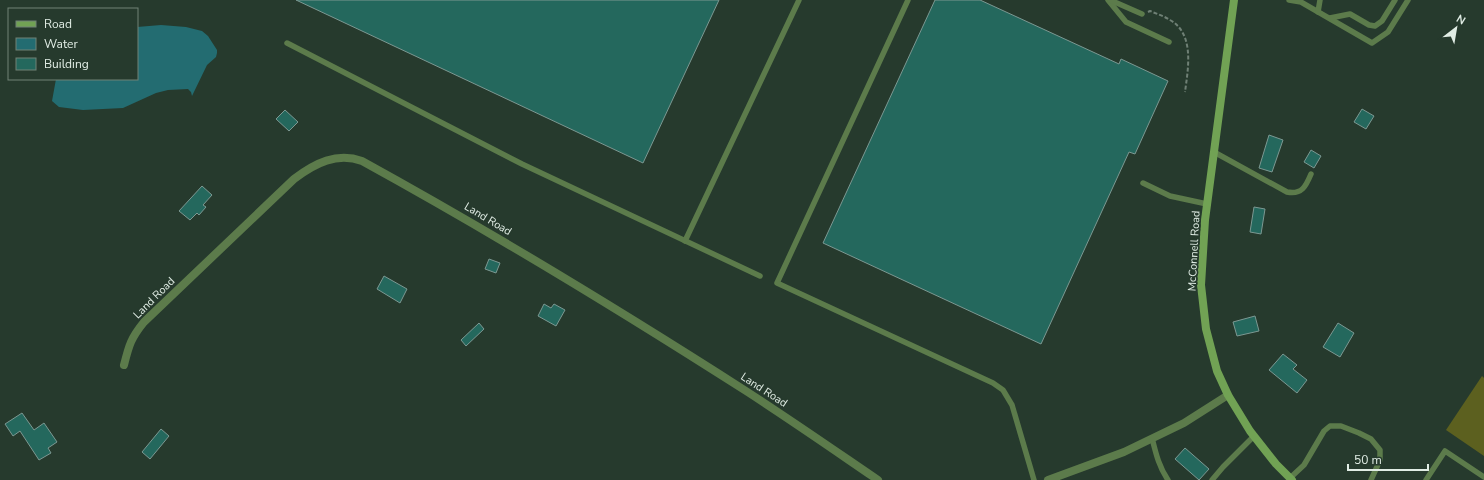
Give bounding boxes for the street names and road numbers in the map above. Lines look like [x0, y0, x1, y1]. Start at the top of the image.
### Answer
street label: Land Road [461, 199, 515, 239]
street label: McConnell Road [1184, 210, 1204, 292]
street label: Land Road [130, 274, 178, 322]
street label: Land Road [738, 369, 790, 411]

